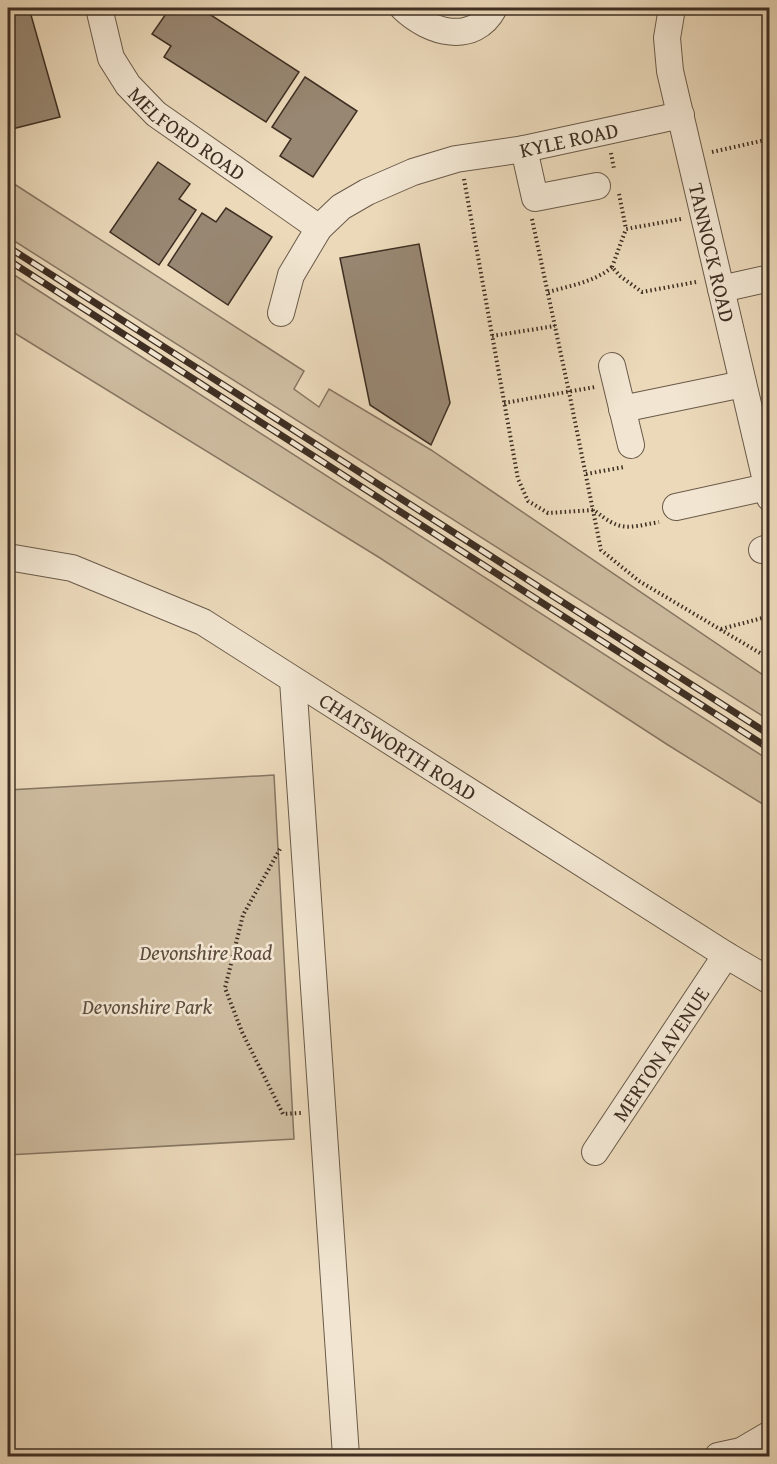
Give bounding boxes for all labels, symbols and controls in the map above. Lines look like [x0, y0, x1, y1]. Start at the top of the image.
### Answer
street label: MELFORD ROAD [121, 79, 252, 188]
street label: KYLE ROAD [516, 114, 621, 165]
street label: TANNOCK ROAD [681, 180, 744, 325]
street label: CHATSWORTH ROAD [313, 685, 483, 808]
park label: Devonshire Road [139, 937, 272, 968]
street label: MERTON AVENUE [604, 980, 717, 1127]
park label: Devonshire Park [81, 991, 212, 1022]

